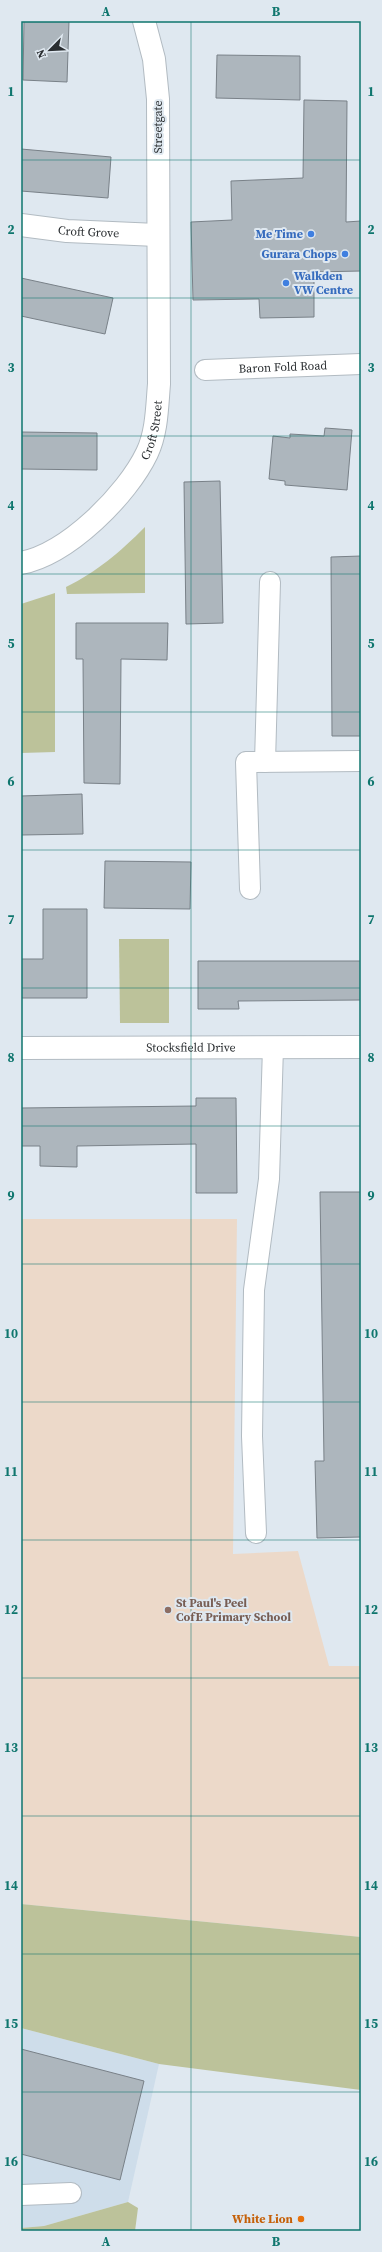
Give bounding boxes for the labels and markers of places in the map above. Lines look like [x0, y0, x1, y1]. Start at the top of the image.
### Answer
place label: Me Time [255, 226, 303, 242]
marker: Me Time [306, 229, 316, 239]
place label: Gurara Chops [262, 246, 338, 262]
marker: Gurara Chops [340, 249, 350, 259]
place label: Walkden VW Centre [294, 268, 353, 298]
marker: Walkden VW Centre [281, 278, 291, 288]
place label: St Paul's Peel CofE Primary School [176, 1595, 291, 1625]
marker: St Paul's Peel CofE Primary School [163, 1605, 173, 1615]
place label: White Lion [232, 2211, 294, 2227]
marker: White Lion [296, 2214, 306, 2224]

